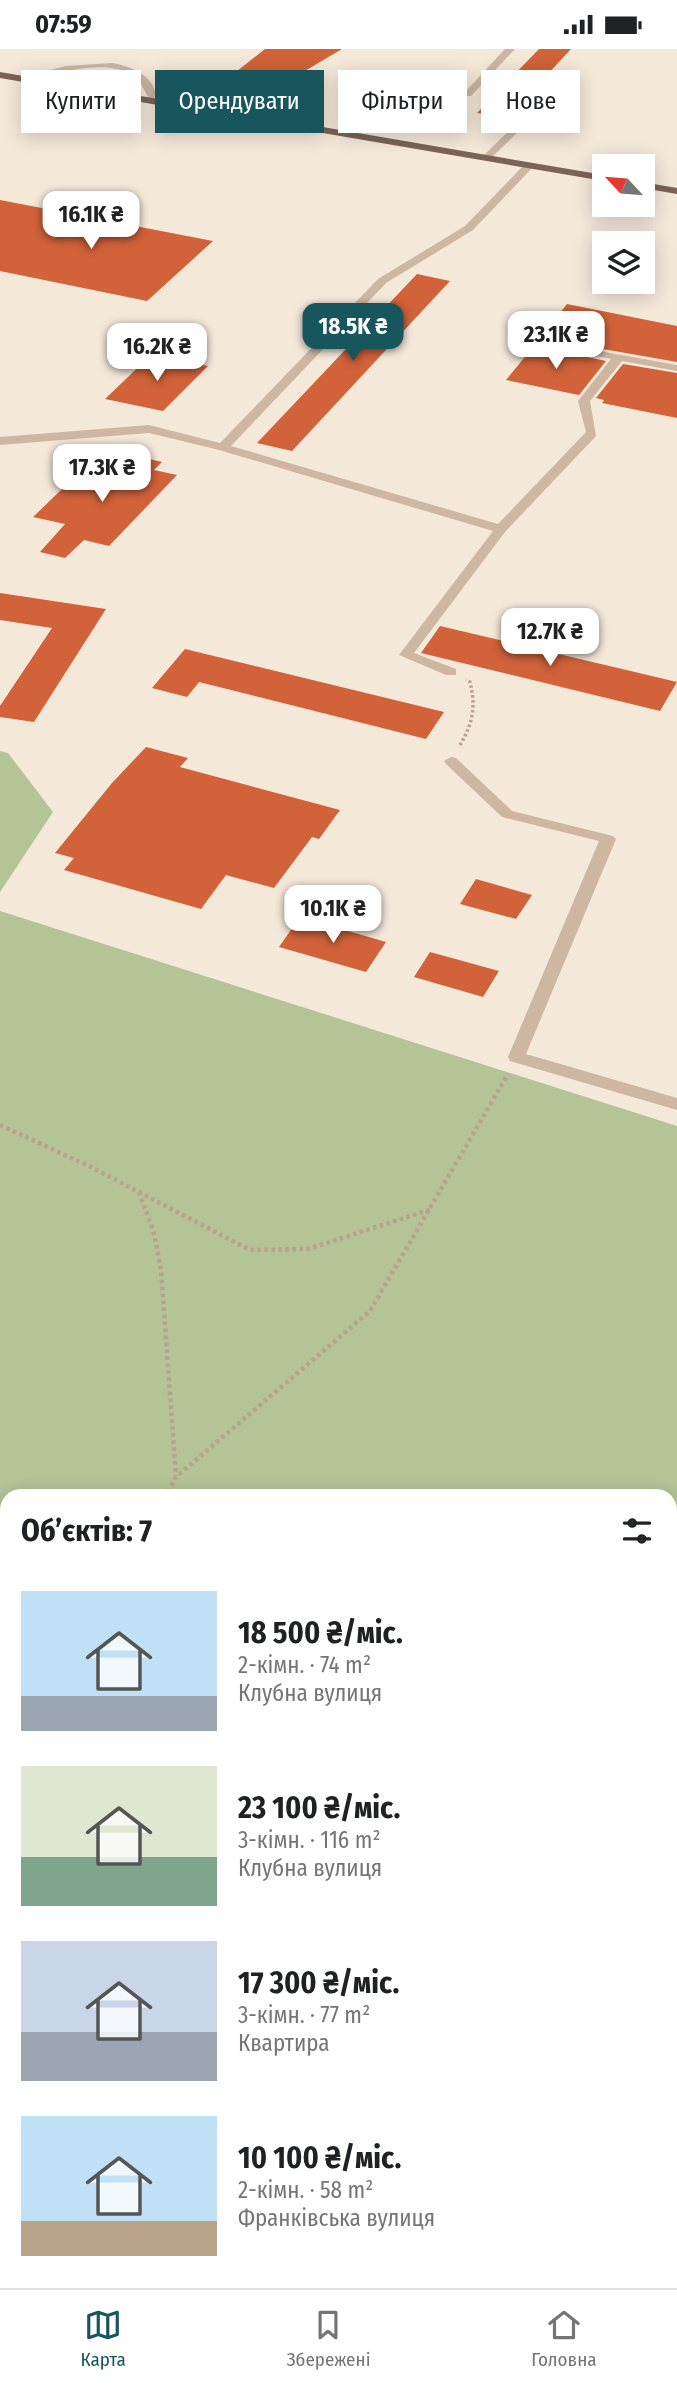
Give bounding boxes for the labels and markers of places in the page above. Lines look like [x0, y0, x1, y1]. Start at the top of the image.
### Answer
pin: 16.1K ₴ [26, 191, 156, 251]
pin: 18.5K ₴ [288, 303, 418, 363]
pin: 23.1K ₴ [491, 311, 621, 371]
pin: 16.2K ₴ [92, 323, 222, 383]
pin: 17.3K ₴ [37, 445, 167, 504]
pin: 12.7K ₴ [485, 609, 615, 668]
pin: 10.1K ₴ [268, 885, 398, 945]

